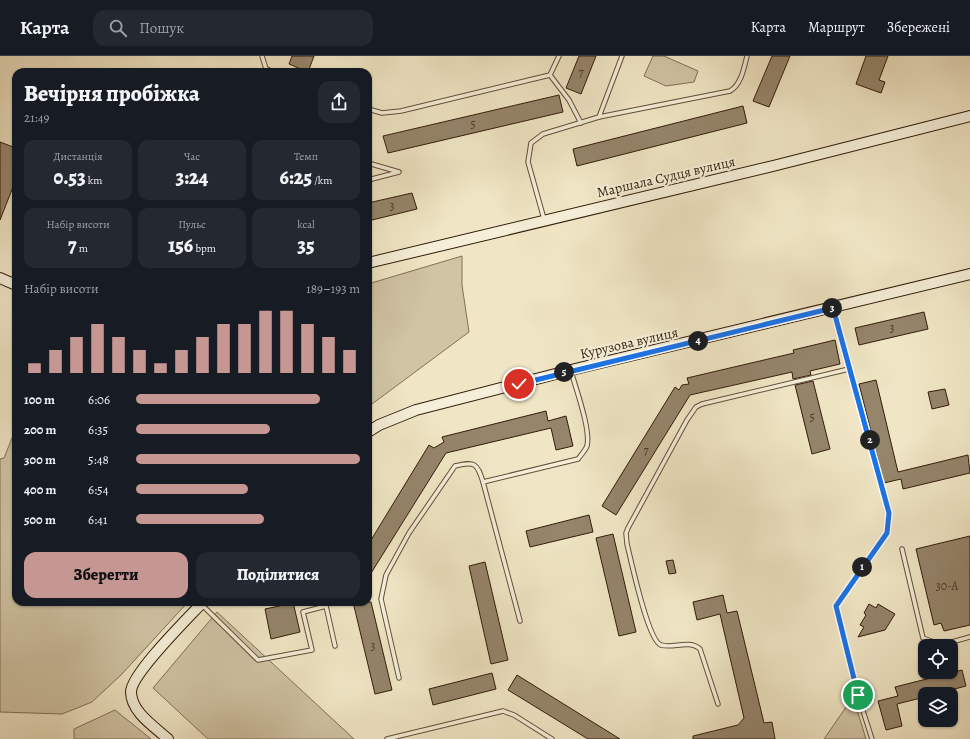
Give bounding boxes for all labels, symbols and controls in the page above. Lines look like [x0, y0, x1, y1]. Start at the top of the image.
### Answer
search box [93, 10, 373, 46]
text: Карта [20, 15, 69, 41]
icon: search [107, 17, 129, 39]
text: Пошук [139, 18, 184, 38]
text: Карта [751, 18, 786, 37]
text: Маршрут [808, 18, 865, 37]
text: Збережені [887, 18, 950, 37]
house number: 7 [578, 64, 584, 80]
text: Вечірня пробіжка [24, 79, 200, 109]
button: share [318, 81, 360, 123]
text: 21:49 [24, 109, 50, 126]
house number: 5 [470, 116, 476, 132]
text: Дистанція [53, 149, 103, 164]
text: Час [184, 149, 200, 164]
text: Темп [294, 149, 318, 164]
street label: Маршала Судця вулиця [595, 152, 737, 202]
text: 0.53 [54, 164, 86, 191]
text: 3:24 [176, 164, 208, 191]
text: 6:25 [280, 164, 312, 191]
text: km [86, 173, 102, 188]
text: /km [312, 173, 332, 188]
house number: 3 [390, 198, 395, 214]
text: Набір висоти [46, 217, 110, 232]
text: Пульс [178, 217, 206, 232]
text: kcal [297, 217, 315, 232]
text: 7 [68, 232, 77, 259]
text: 156 [168, 232, 193, 259]
text: 35 [297, 232, 315, 259]
text: m [77, 241, 88, 256]
text: bpm [193, 241, 216, 256]
text: Набір висоти [24, 280, 99, 297]
text: 189–193 m [306, 280, 360, 297]
pin: 3 [822, 298, 842, 318]
text: 3 [830, 300, 834, 315]
house number: 3 [890, 320, 895, 336]
street label: Курузова вулиця [578, 322, 680, 364]
pin: 4 [688, 331, 708, 351]
text: 4 [695, 333, 701, 348]
pin: 5 [554, 362, 574, 382]
text: 5 [562, 364, 566, 379]
pin [502, 367, 536, 401]
icon: check [508, 373, 530, 395]
text: 100 m [24, 391, 55, 408]
text: 6:06 [88, 391, 110, 408]
house number: 5 [809, 409, 815, 425]
text: 200 m [24, 421, 57, 438]
text: 6:35 [88, 421, 108, 438]
pin: 2 [860, 430, 880, 450]
text: 2 [867, 432, 873, 447]
house number: 7 [643, 442, 649, 458]
text: 300 m [24, 451, 56, 468]
text: 5:48 [88, 451, 109, 468]
text: 400 m [24, 481, 56, 498]
text: 6:54 [88, 481, 109, 498]
text: 500 m [24, 511, 56, 528]
text: 6:41 [88, 511, 107, 528]
button: Зберегти [24, 552, 188, 598]
button: Поділитися [196, 552, 360, 598]
pin: 1 [852, 557, 872, 577]
text: 1 [860, 559, 864, 574]
house number: 30-А [936, 578, 959, 594]
house number: 3 [371, 638, 376, 654]
map controls [918, 639, 958, 727]
button: locate [918, 639, 958, 679]
pin [841, 678, 875, 712]
icon: arrive [847, 684, 869, 706]
button: layers [918, 687, 958, 727]

